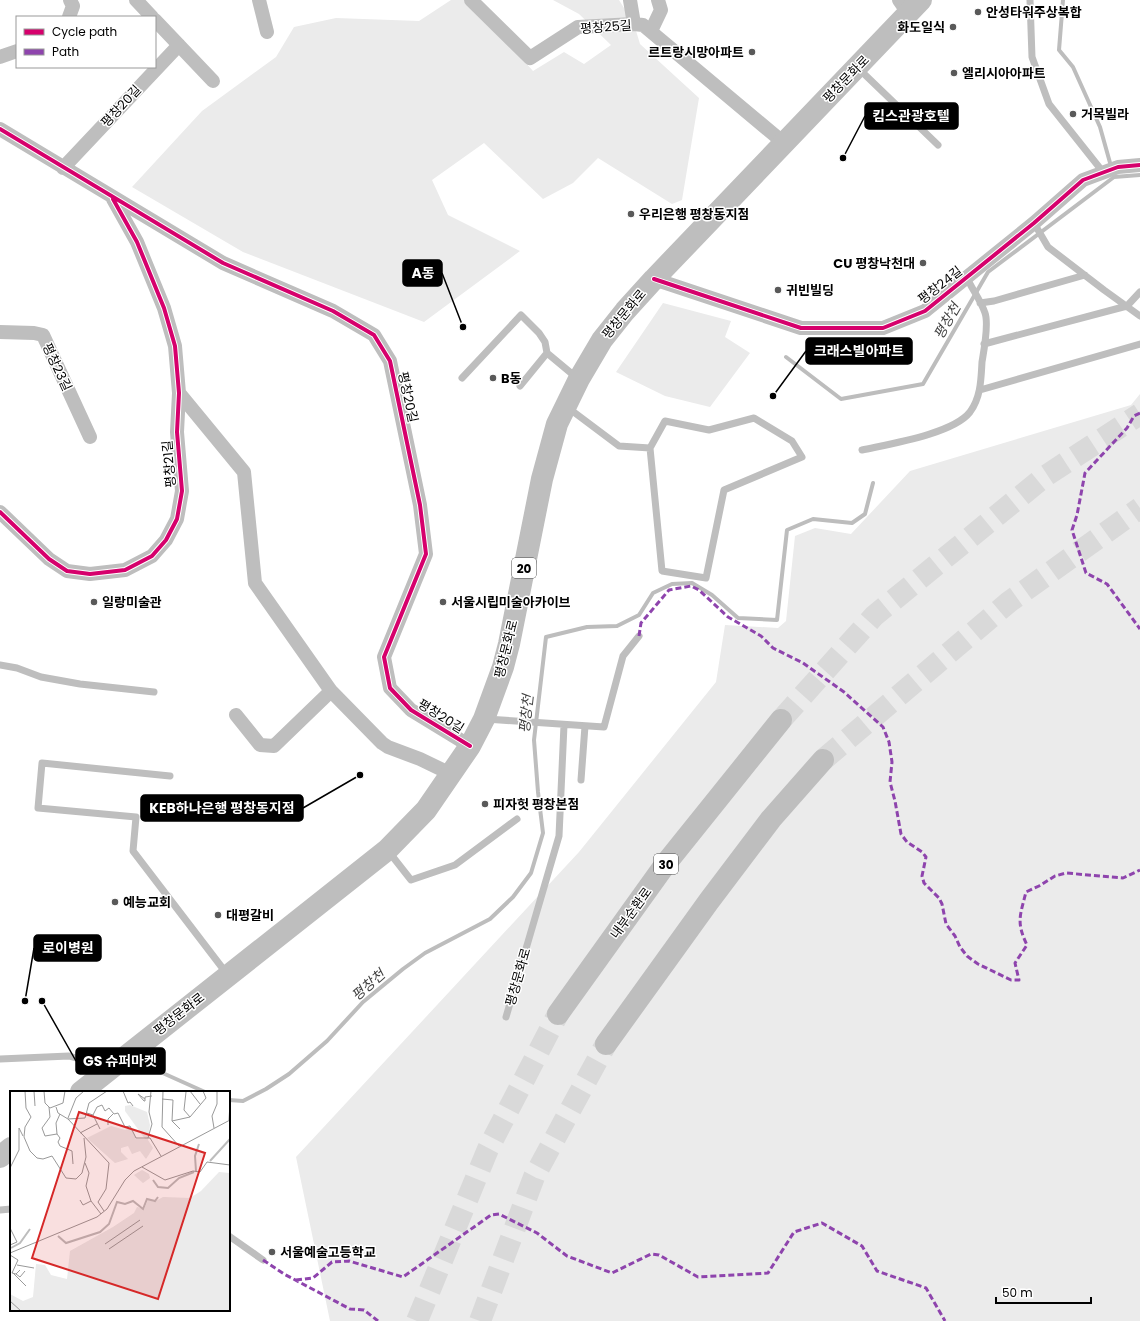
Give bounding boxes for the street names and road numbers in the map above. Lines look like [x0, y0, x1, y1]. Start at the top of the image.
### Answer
street label: 평창25길 [580, 16, 632, 38]
street label: 평창문화로 [818, 51, 874, 107]
street label: 평창20길 [96, 81, 146, 131]
street label: 평창24길 [914, 262, 966, 308]
street label: 평창문화로 [597, 285, 651, 343]
street label: 평창23길 [38, 340, 76, 394]
street label: 평창20길 [393, 370, 423, 424]
street label: 평창21길 [157, 440, 181, 488]
road number: 20 [512, 558, 536, 578]
street label: 평창문화로 [490, 618, 522, 680]
street label: 평창20길 [414, 694, 468, 738]
road number: 30 [654, 854, 678, 874]
street label: 내부순환로 [606, 883, 656, 943]
street label: 평창문화로 [501, 946, 535, 1008]
street label: 평창문화로 [150, 988, 208, 1040]

